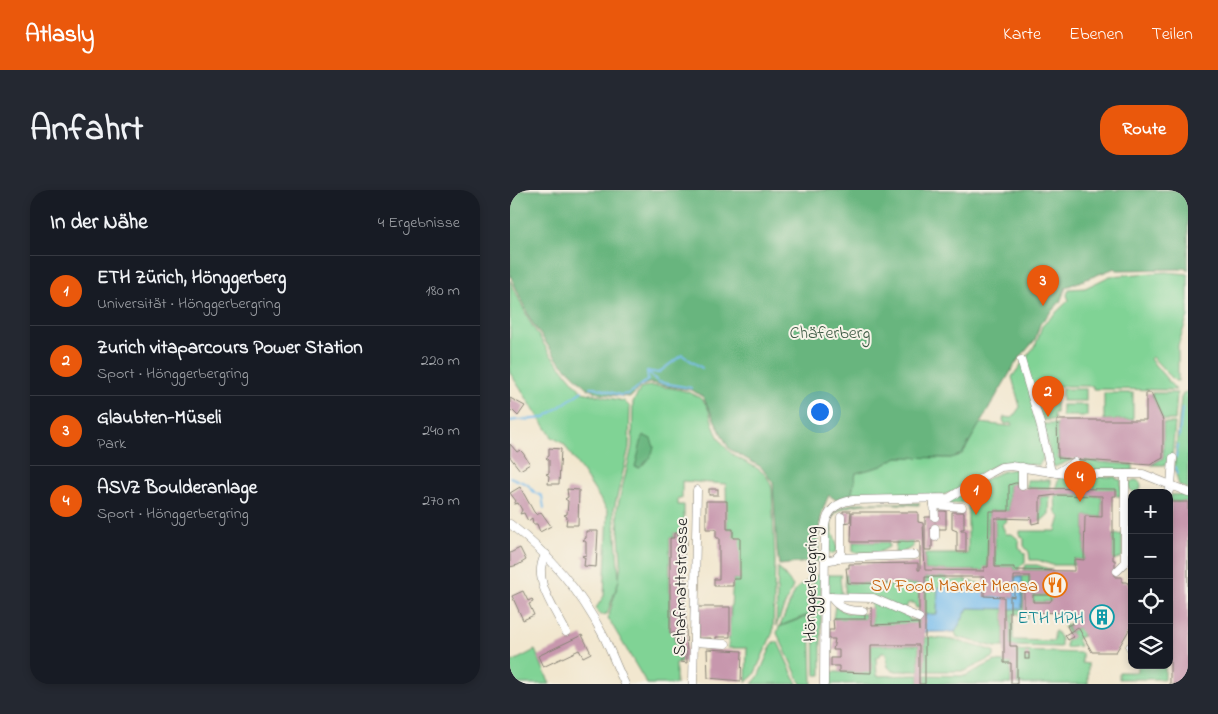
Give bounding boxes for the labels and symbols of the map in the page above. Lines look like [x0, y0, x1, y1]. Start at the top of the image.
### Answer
pin: 3 [1027, 265, 1059, 306]
park label: Chäferberg [790, 321, 870, 348]
pin: 2 [1032, 376, 1064, 417]
your location [807, 399, 833, 425]
pin: 4 [1064, 461, 1096, 502]
pin: 1 [960, 474, 992, 515]
street label: Schafmattstrasse [668, 517, 696, 656]
street label: Hönggerbergring [798, 526, 827, 642]
restaurant icon: SV Food Market Mensa [1042, 572, 1068, 598]
place label: SV Food Market Mensa [871, 574, 1038, 600]
building icon: ETH HPH [1089, 604, 1115, 630]
place label: ETH HPH [1018, 606, 1084, 632]

